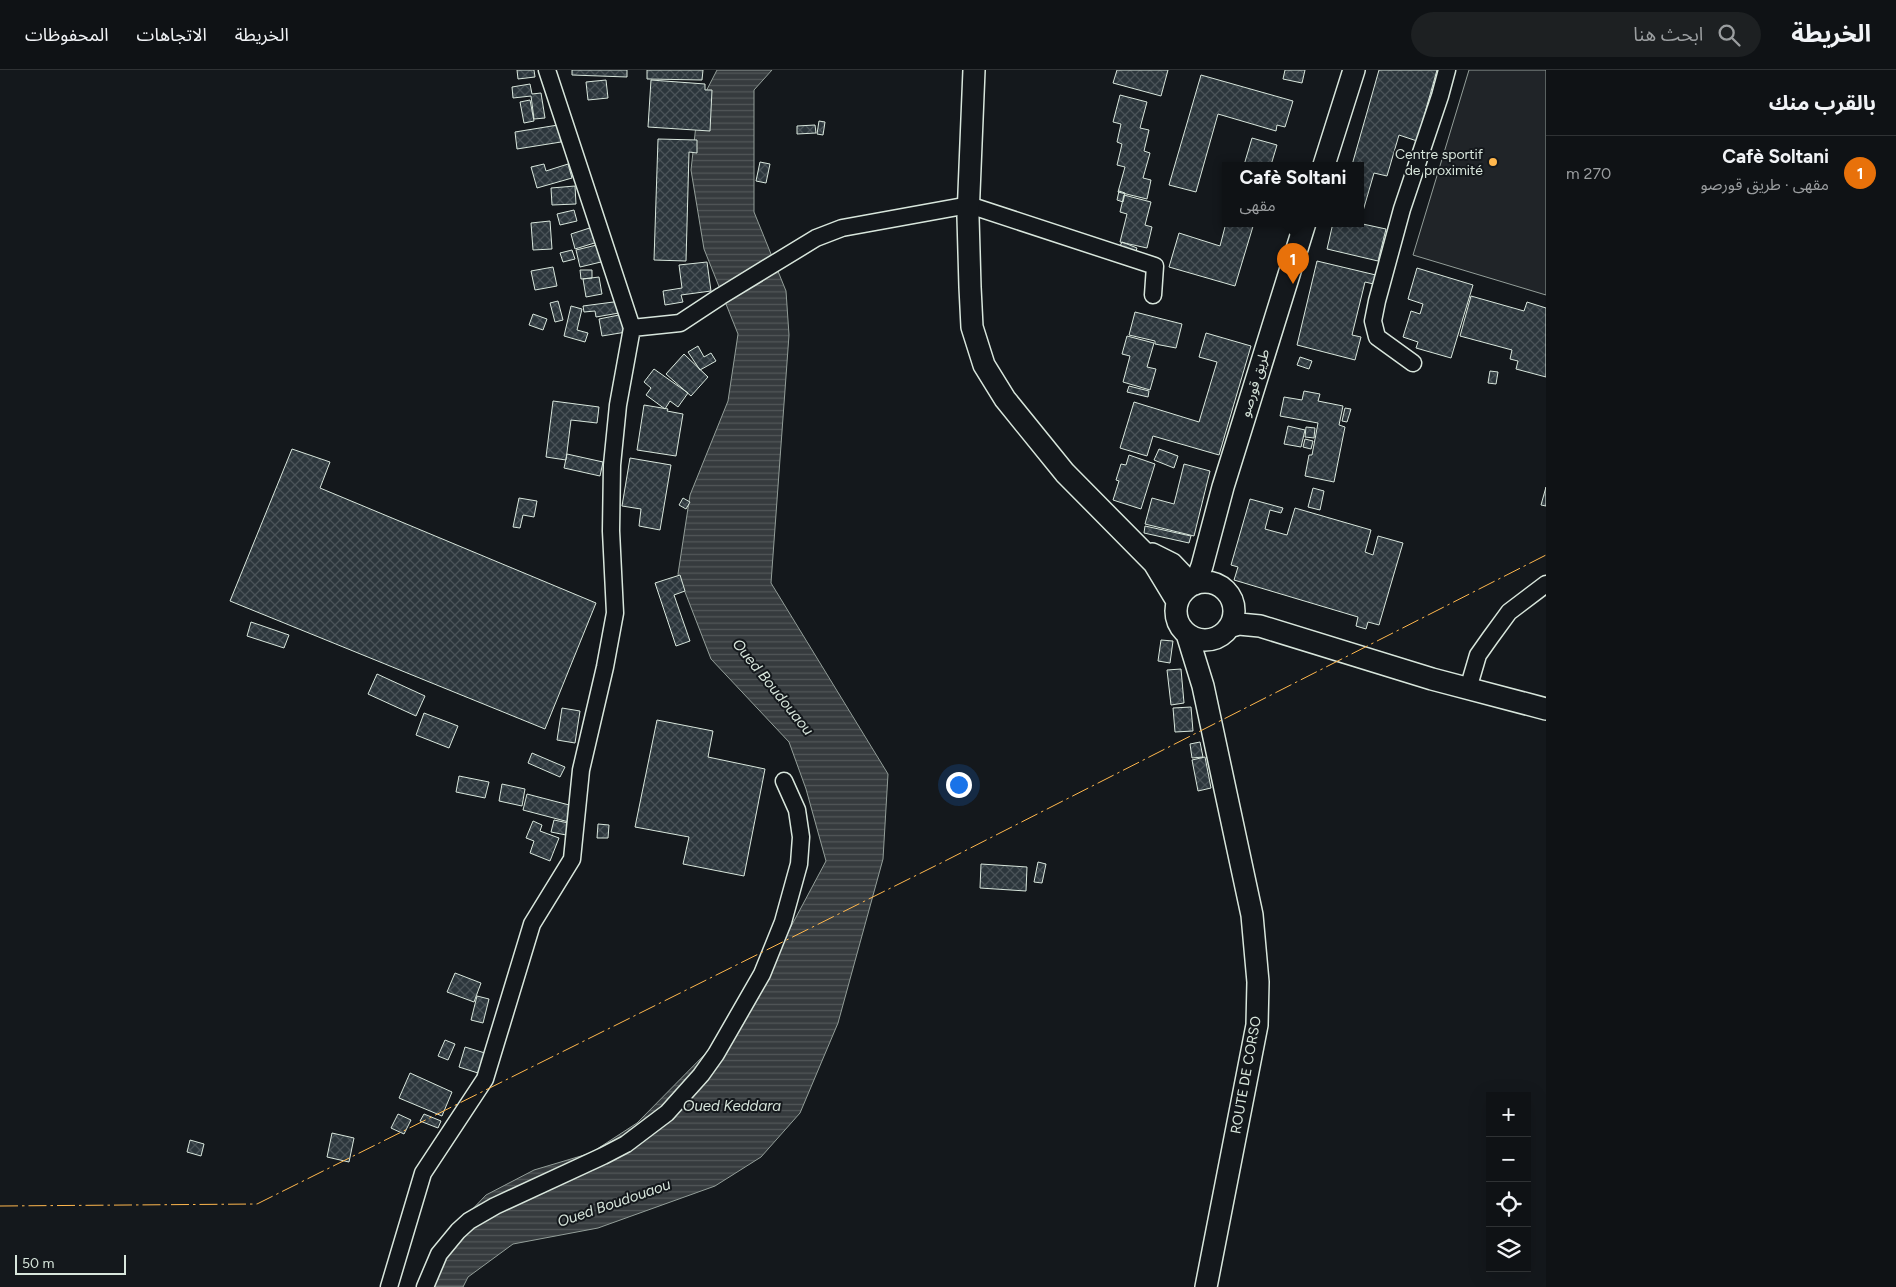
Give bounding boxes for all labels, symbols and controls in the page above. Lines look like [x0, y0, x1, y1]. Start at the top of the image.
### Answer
search box [1411, 12, 1761, 57]
text: الخريطة [1791, 19, 1871, 48]
icon: search [1715, 21, 1743, 49]
text: ابحث هنا [1633, 23, 1703, 46]
text: المحفوظات [25, 24, 109, 46]
text: الاتجاهات [137, 24, 207, 46]
text: الخريطة [235, 24, 289, 46]
text: بالقرب منك [1769, 90, 1876, 115]
text: Cafè Soltani [1722, 145, 1829, 168]
place label: Centre sportif de proximité [1395, 146, 1484, 179]
marker: Centre sportif de proximité [1487, 156, 1499, 168]
popup [1222, 162, 1364, 227]
text: 270 m [1566, 164, 1611, 183]
text: 1 [1857, 164, 1863, 183]
text: Cafè Soltani [1240, 166, 1346, 189]
text: مقهى · طريق قورصو [1700, 175, 1829, 194]
text: مقهى [1240, 196, 1276, 215]
pin: 1 [1277, 243, 1309, 284]
street label: طريق قورصو [1237, 347, 1274, 419]
water label: Oued Boudouaou [729, 635, 817, 739]
your location [946, 772, 972, 798]
street label: ROUTE DE CORSO [1227, 1015, 1265, 1135]
map controls [1486, 1092, 1531, 1272]
button: + [1486, 1092, 1531, 1137]
water label: Oued Keddara [683, 1097, 781, 1115]
button: − [1486, 1137, 1531, 1182]
water label: Oued Boudouaou [555, 1175, 673, 1231]
button: locate [1486, 1182, 1531, 1227]
button: layers [1486, 1227, 1531, 1272]
scale bar [15, 1252, 126, 1275]
text: 50 m [22, 1255, 54, 1272]

